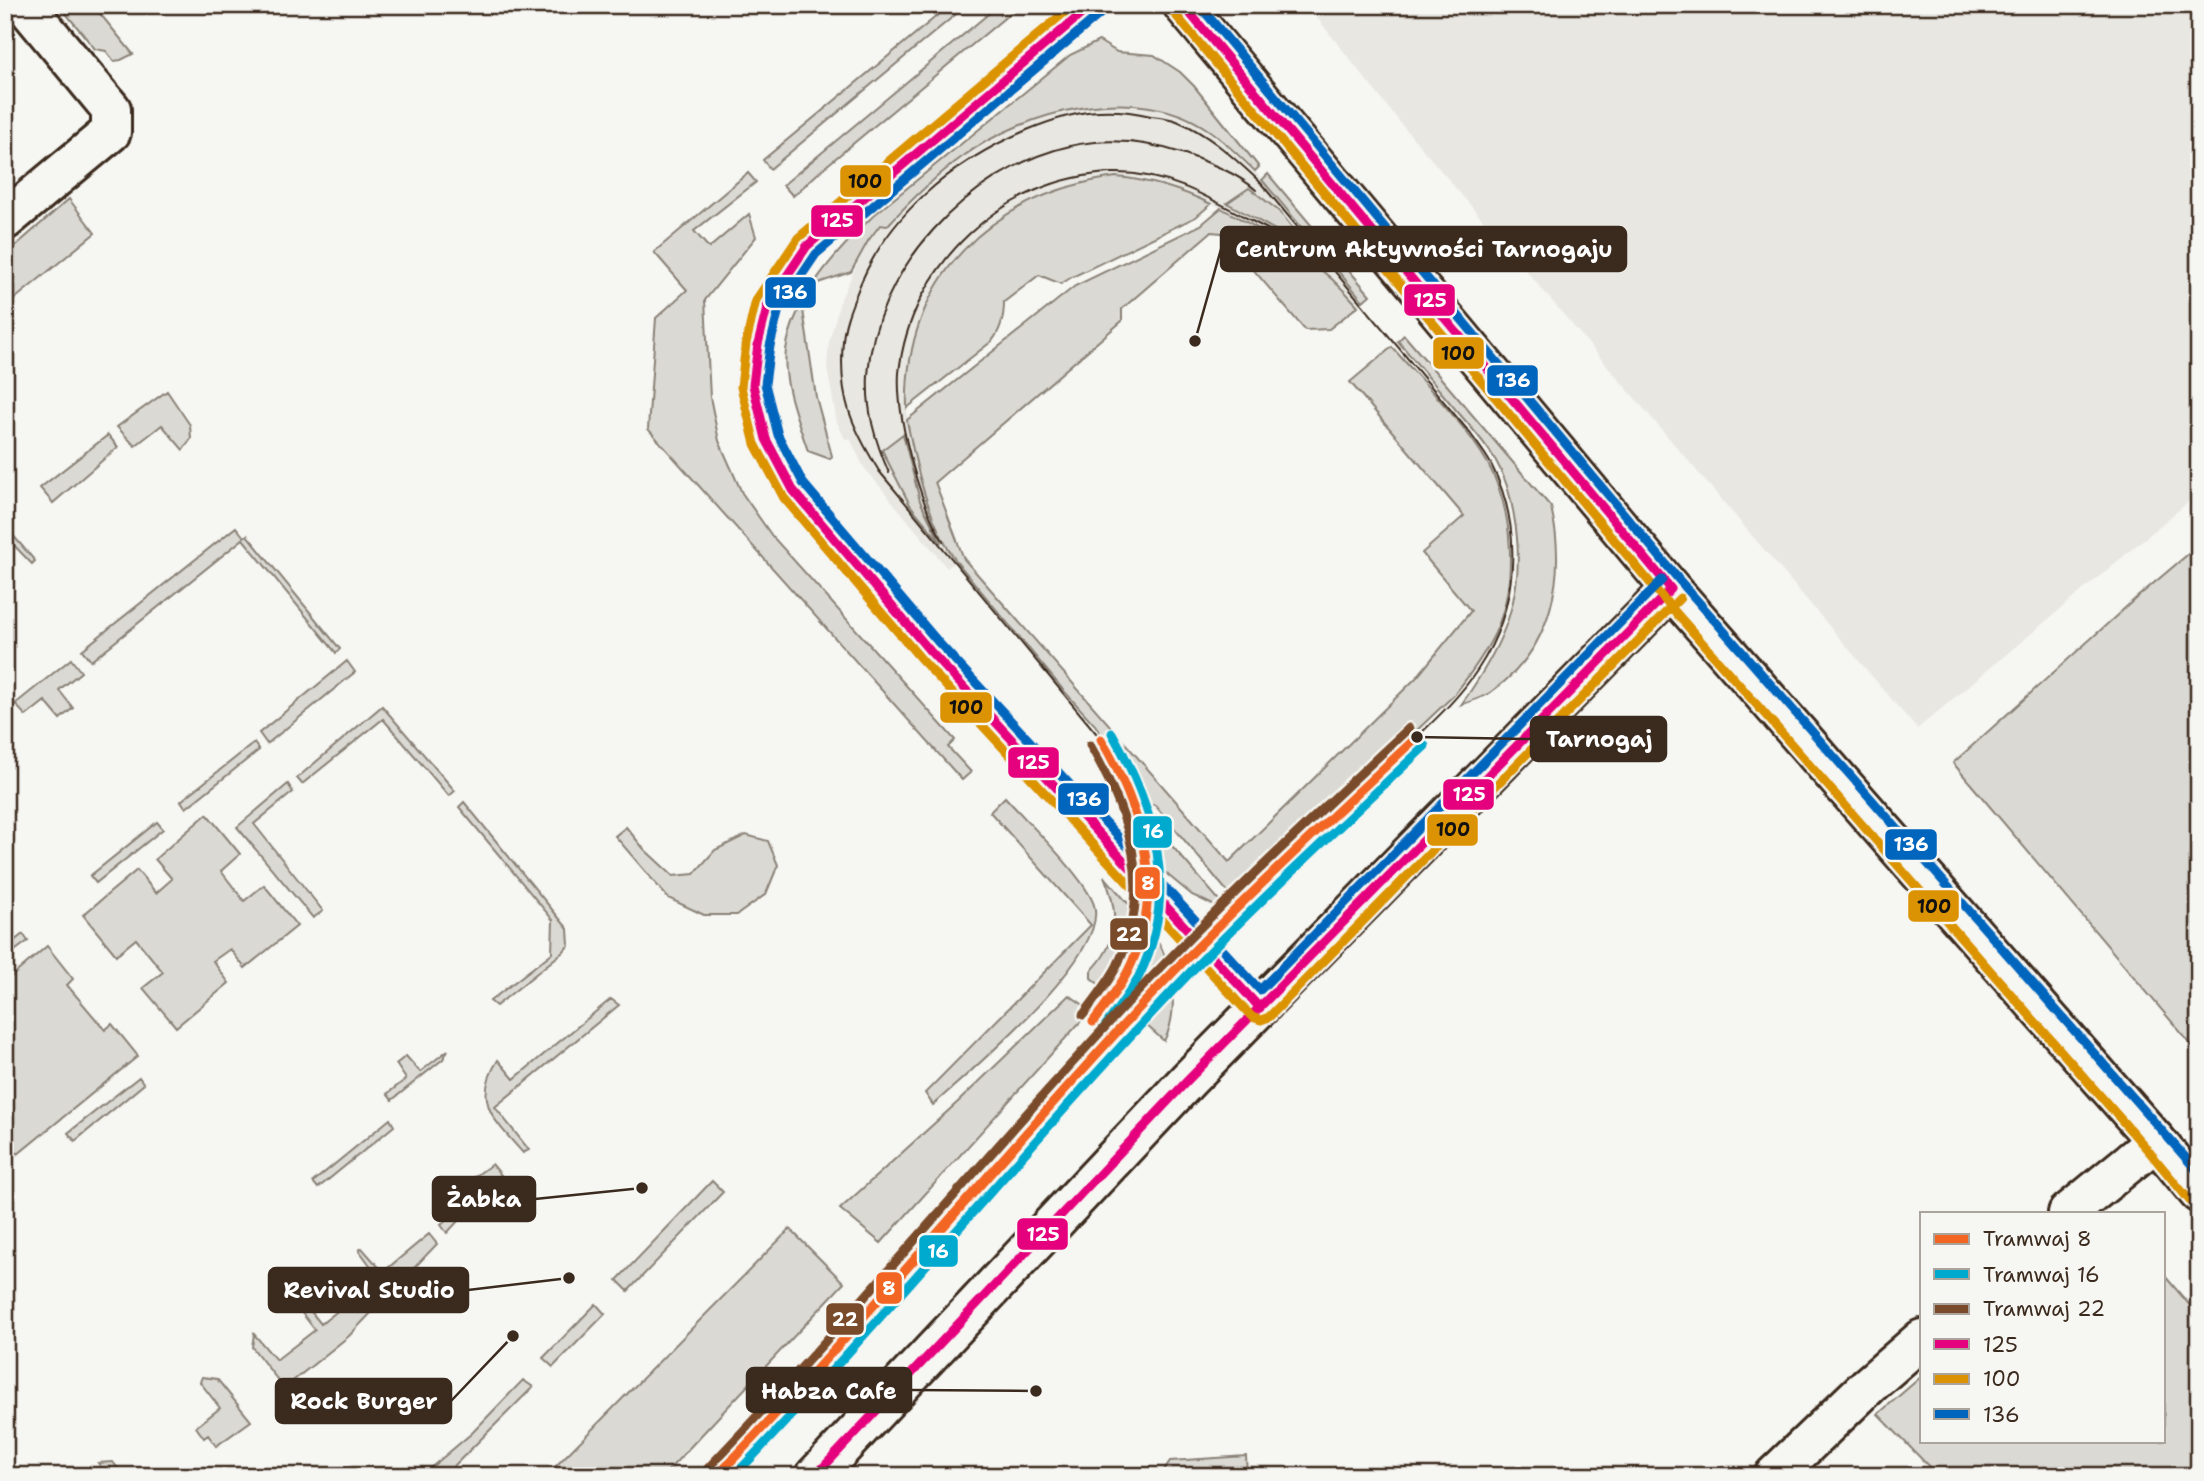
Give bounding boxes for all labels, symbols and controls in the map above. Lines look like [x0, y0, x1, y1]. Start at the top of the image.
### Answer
line badge: 100 [839, 164, 892, 198]
text: 100 [848, 169, 882, 194]
line badge: 125 [810, 204, 864, 238]
text: 125 [820, 208, 854, 233]
callout: Centrum Aktywności Tarnogaju [1221, 227, 1626, 271]
text: Centrum Aktywności Tarnogaju [1235, 234, 1613, 264]
line badge: 136 [764, 276, 817, 309]
text: 136 [773, 280, 807, 305]
line badge: 125 [1403, 283, 1456, 317]
text: 125 [1413, 288, 1447, 313]
line badge: 100 [1432, 336, 1485, 370]
text: 100 [1441, 341, 1475, 366]
line badge: 136 [1486, 364, 1539, 397]
text: 136 [1496, 368, 1530, 393]
line badge: 100 [939, 691, 993, 724]
text: 100 [949, 695, 983, 720]
callout: Tarnogaj [1531, 717, 1666, 761]
text: Tarnogaj [1546, 724, 1652, 754]
line badge: 125 [1007, 746, 1060, 779]
text: 125 [1016, 750, 1050, 775]
line badge: 125 [1442, 778, 1495, 811]
line badge: 136 [1057, 782, 1110, 816]
text: 125 [1452, 782, 1486, 807]
text: 136 [1067, 787, 1101, 812]
line badge: 100 [1426, 813, 1479, 847]
line badge: 16 [1132, 815, 1173, 849]
text: 100 [1436, 817, 1470, 842]
text: 16 [1142, 819, 1164, 844]
line badge: 136 [1884, 828, 1938, 861]
text: 136 [1894, 832, 1928, 857]
line badge: 8 [1134, 866, 1161, 900]
text: 8 [1141, 871, 1155, 896]
line badge: 100 [1907, 889, 1960, 923]
text: 100 [1917, 894, 1951, 919]
line badge: 22 [1109, 917, 1149, 951]
text: 22 [1116, 922, 1142, 947]
callout: Żabka [433, 1177, 535, 1221]
text: Żabka [447, 1184, 522, 1214]
legend [1920, 1212, 2166, 1442]
line badge: 125 [1016, 1217, 1069, 1251]
text: 125 [1026, 1222, 1060, 1247]
text: Tramwaj 8 [1983, 1225, 2092, 1253]
line badge: 16 [918, 1234, 959, 1268]
text: 16 [927, 1239, 949, 1264]
text: Tramwaj 16 [1983, 1261, 2100, 1289]
callout: Revival Studio [269, 1268, 468, 1312]
line badge: 8 [875, 1271, 903, 1305]
text: Revival Studio [283, 1275, 455, 1305]
text: 8 [882, 1276, 896, 1301]
text: Tramwaj 22 [1983, 1295, 2105, 1323]
line badge: 22 [825, 1302, 865, 1336]
text: 22 [832, 1307, 858, 1332]
text: 125 [1983, 1331, 2018, 1359]
text: 100 [1983, 1365, 2020, 1393]
callout: Habza Cafe [747, 1368, 911, 1412]
text: Habza Cafe [761, 1376, 897, 1406]
callout: Rock Burger [276, 1379, 451, 1423]
text: Rock Burger [290, 1386, 438, 1416]
text: 136 [1983, 1401, 2020, 1429]

